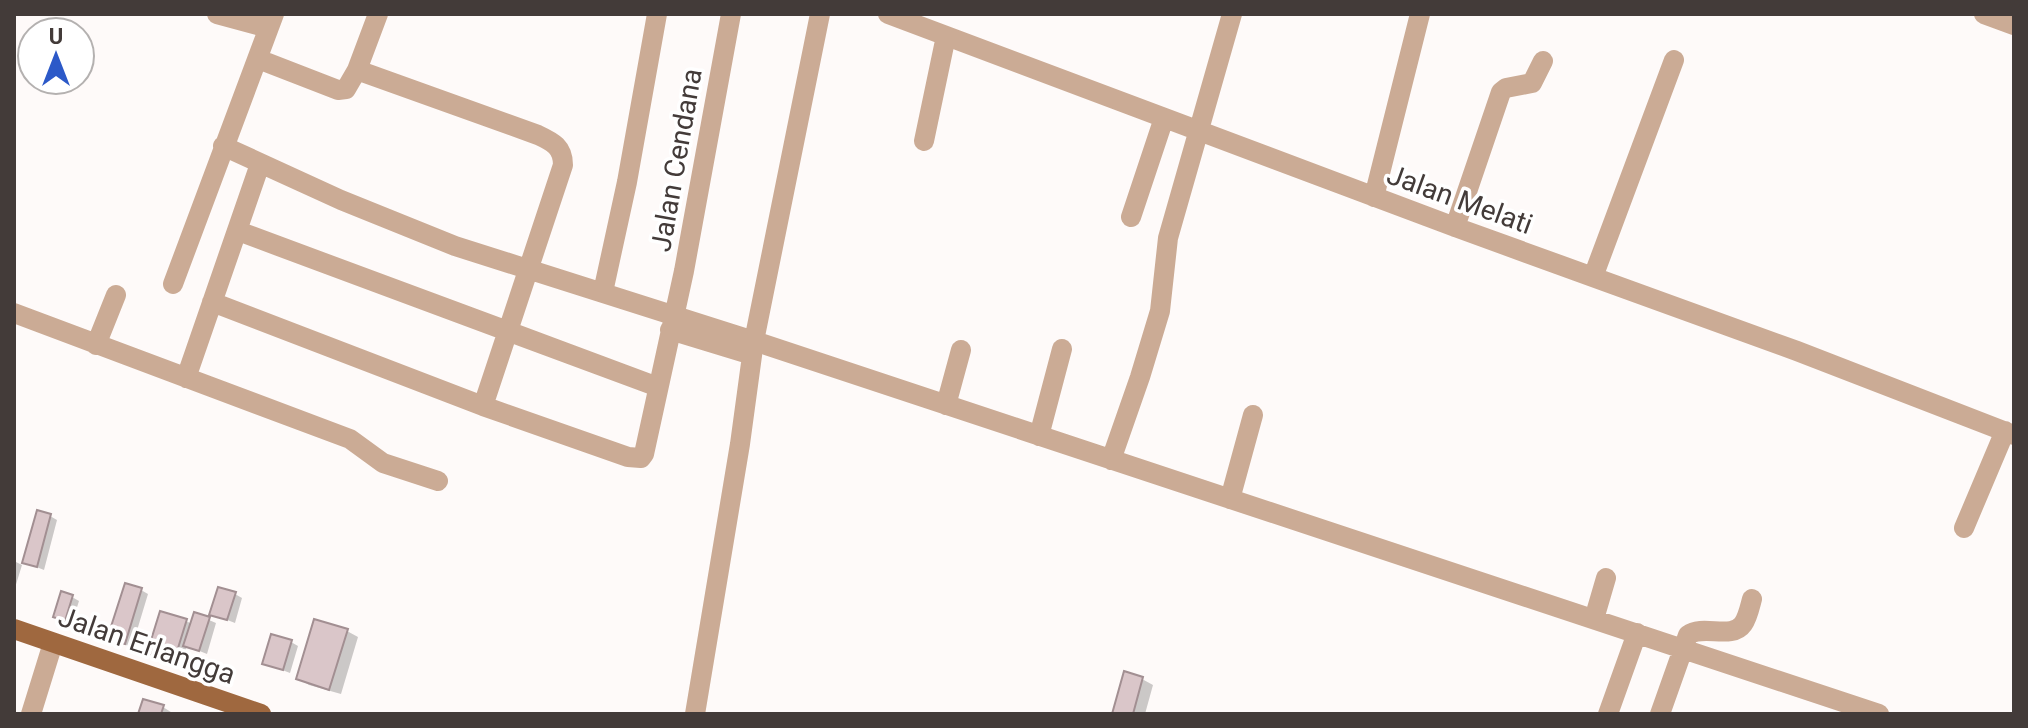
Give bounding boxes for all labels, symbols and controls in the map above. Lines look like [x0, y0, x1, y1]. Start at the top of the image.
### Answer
north arrow [16, 16, 96, 96]
text: U [49, 24, 63, 49]
street label: Jalan Cendana [644, 66, 709, 254]
street label: Jalan Melati [1383, 158, 1537, 241]
street label: Jalan Erlangga [54, 600, 240, 691]

